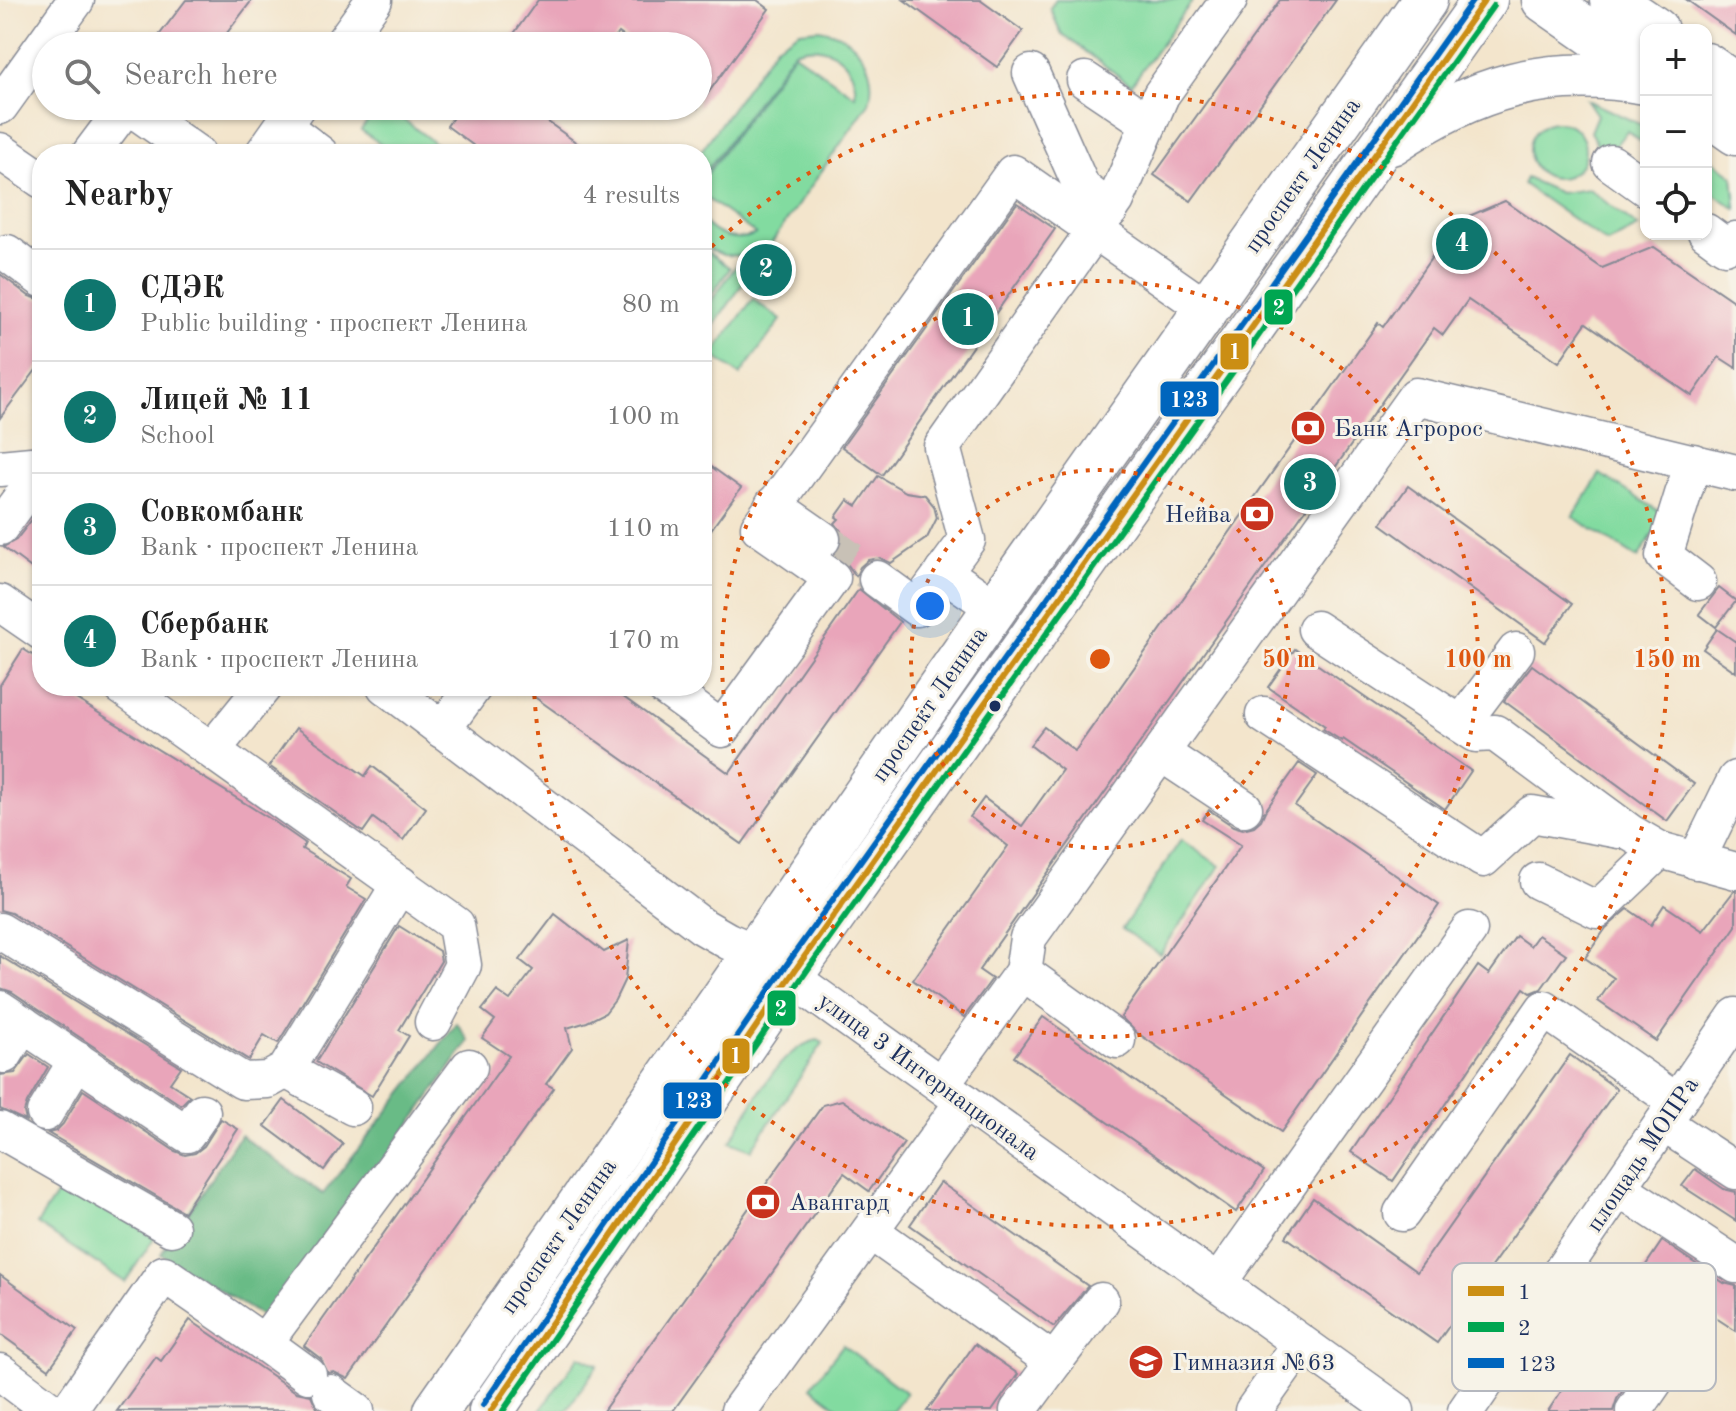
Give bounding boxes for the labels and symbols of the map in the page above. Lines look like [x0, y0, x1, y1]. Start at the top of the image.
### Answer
street label: проспект Ленина [1241, 94, 1366, 258]
pin: 4 [1436, 214, 1488, 274]
pin: 2 [740, 240, 792, 300]
line badge: 2 [1263, 288, 1294, 326]
pin: 1 [942, 289, 994, 349]
text: 2 [1273, 298, 1285, 320]
line badge: 1 [1219, 332, 1250, 371]
text: 1 [1229, 342, 1241, 364]
line badge: 123 [1159, 380, 1220, 418]
text: 123 [1170, 390, 1208, 412]
bank icon: Банк Агророс [1289, 409, 1327, 447]
place label: Банк Агророс [1334, 418, 1483, 442]
pin: 3 [1284, 454, 1336, 514]
bank icon: Нейва [1238, 495, 1276, 533]
place label: Нейва [1165, 504, 1231, 528]
your location [910, 586, 950, 626]
street label: проспект Ленина [868, 623, 993, 787]
centre of rings [1086, 645, 1114, 673]
text: 50 m [1262, 648, 1316, 673]
text: 150 m [1633, 648, 1701, 673]
text: 100 m [1444, 649, 1512, 673]
unlabelled marker [987, 698, 1003, 714]
line badge: 2 [766, 989, 797, 1027]
street label: улица 3 Интернационала [813, 989, 1043, 1166]
text: 2 [775, 999, 787, 1021]
line badge: 1 [721, 1037, 751, 1075]
text: 1 [730, 1046, 742, 1068]
street label: площадь МОПРа [1583, 1073, 1704, 1237]
line badge: 123 [662, 1081, 723, 1120]
text: 123 [674, 1091, 712, 1113]
street label: проспект Ленина [497, 1155, 622, 1319]
bank icon: Авангард [744, 1183, 782, 1221]
place label: Авангард [789, 1192, 889, 1216]
legend [1452, 1263, 1716, 1391]
text: 1 [1518, 1282, 1531, 1304]
text: 2 [1518, 1318, 1531, 1340]
school or university icon: Гимназия №63 [1127, 1343, 1165, 1381]
place label: Гимназия №63 [1172, 1352, 1335, 1376]
text: 123 [1518, 1354, 1556, 1376]

